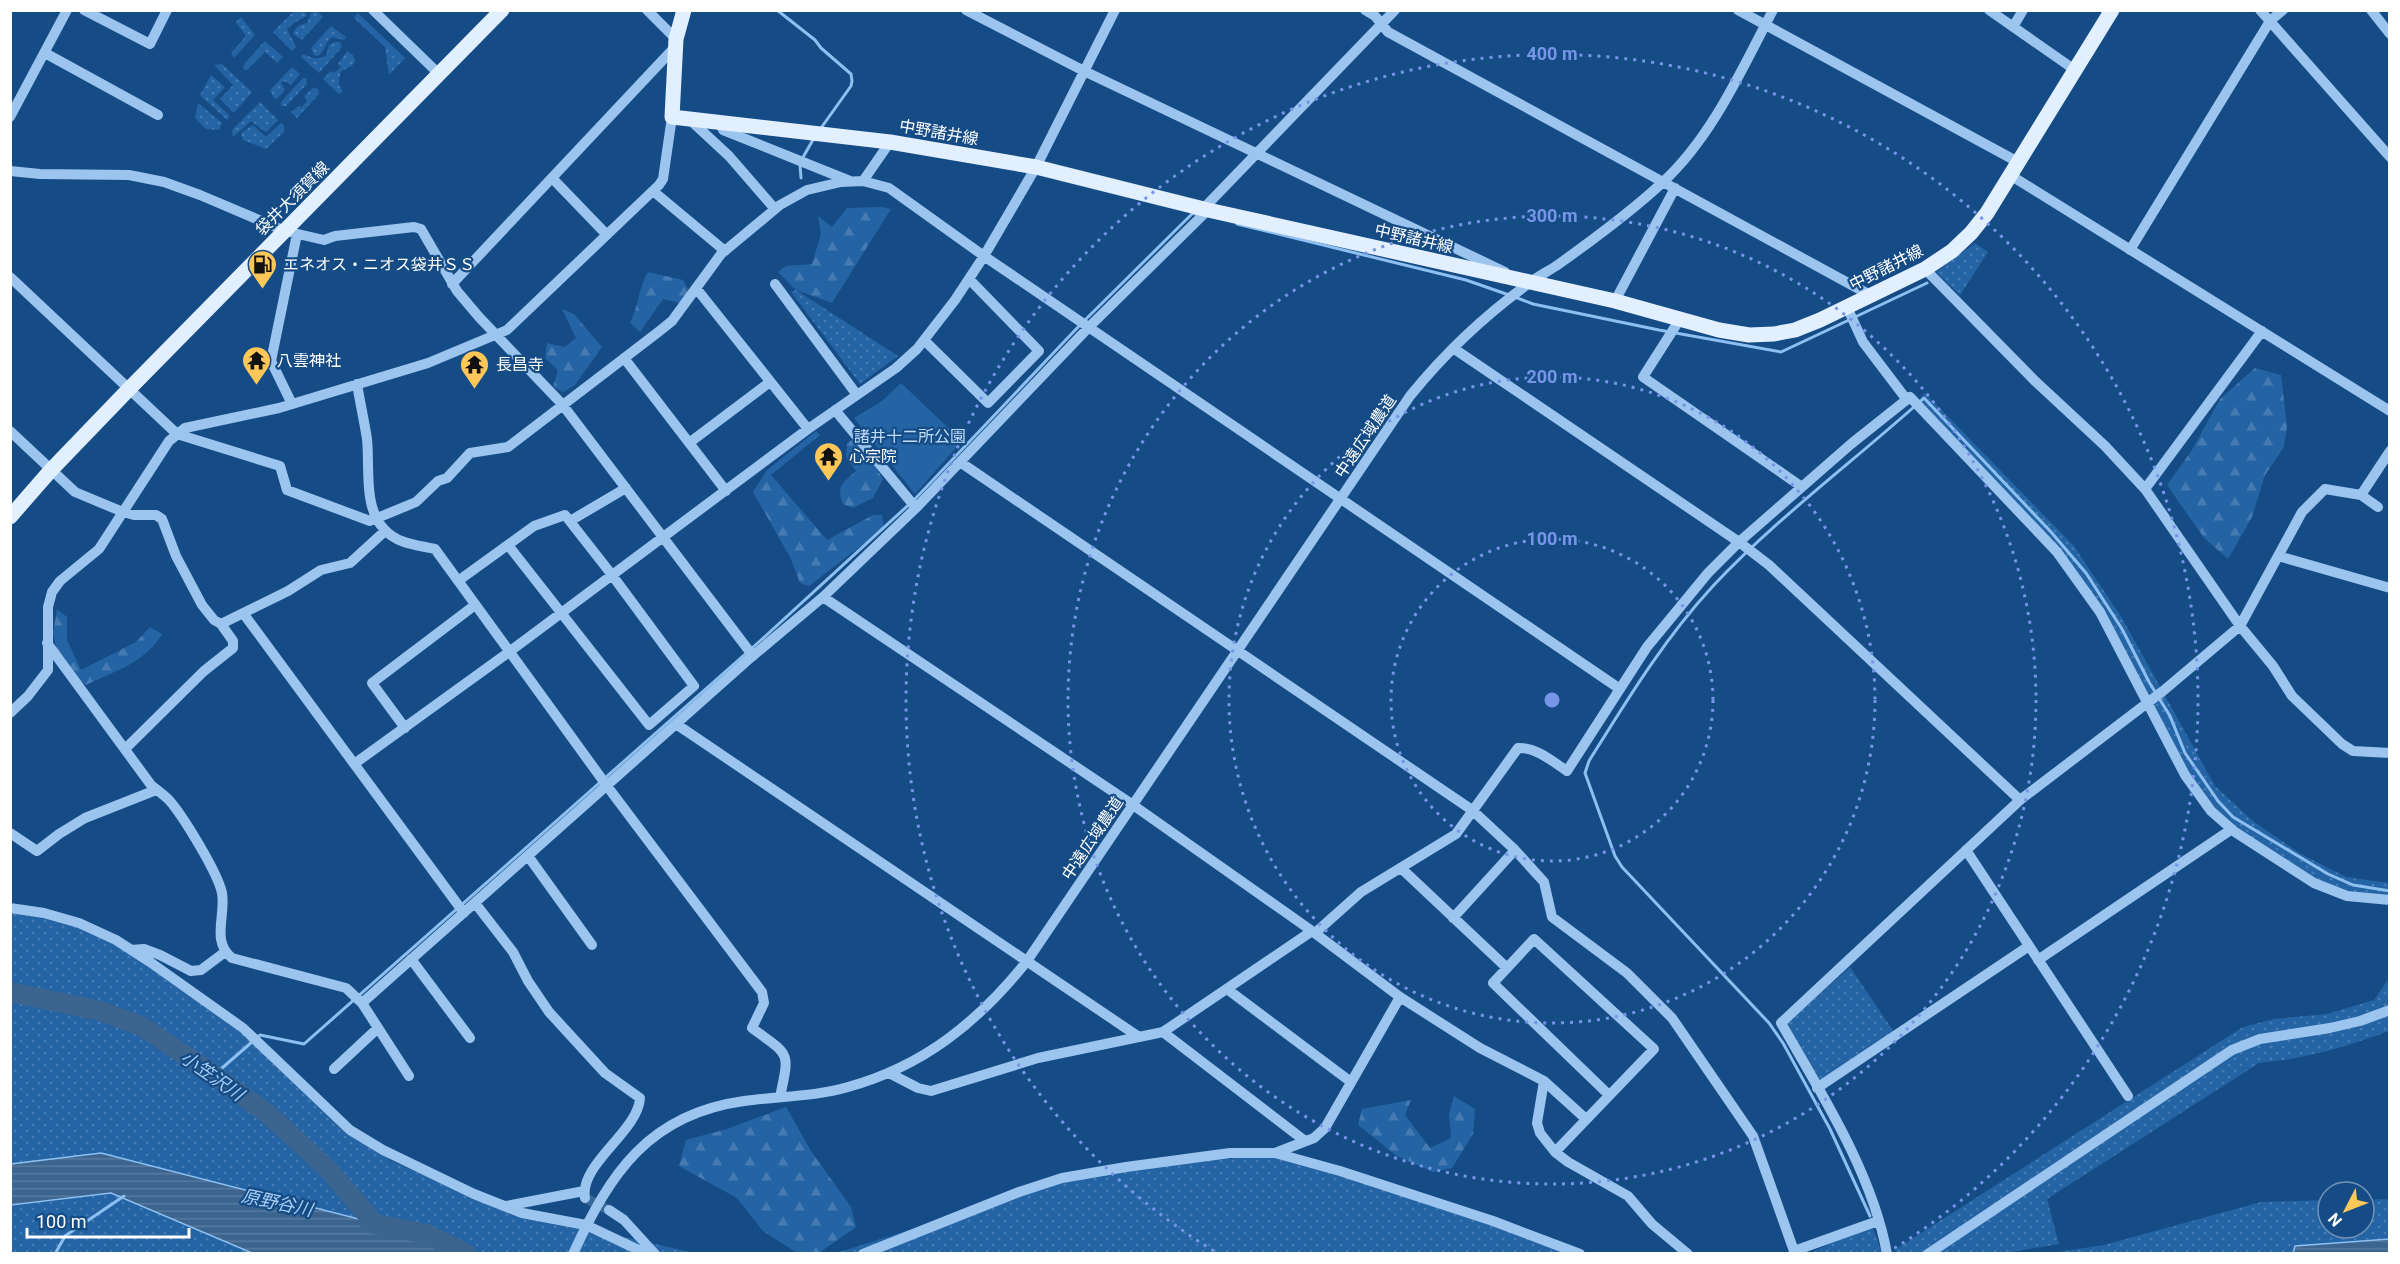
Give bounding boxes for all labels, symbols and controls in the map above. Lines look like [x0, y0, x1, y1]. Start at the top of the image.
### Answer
text: 400 m [1526, 43, 1578, 64]
street label: 中野諸井線 [898, 116, 980, 149]
street label: 袋井大須賀線 [252, 158, 333, 239]
text: 300 m [1526, 205, 1578, 226]
street label: 中野諸井線 [1373, 220, 1455, 257]
street label: 中野諸井線 [1846, 241, 1926, 294]
fuel station icon: エネオス・ニオス袋井ＳＳ [246, 248, 278, 290]
place label: エネオス・ニオス袋井ＳＳ [283, 255, 475, 274]
temple icon: 八雲神社 [240, 344, 272, 386]
temple icon: 長昌寺 [459, 348, 491, 390]
place label: 八雲神社 [277, 351, 341, 370]
place label: 長昌寺 [496, 355, 544, 374]
text: 200 m [1526, 366, 1578, 387]
street label: 中遠広域農道 [1331, 391, 1400, 481]
park label: 諸井十二所公園 [854, 427, 966, 446]
temple icon: 心宗院 [812, 440, 844, 482]
place label: 心宗院 [849, 447, 897, 466]
text: 100 m [1526, 528, 1578, 549]
centre of rings [1542, 690, 1562, 710]
street label: 中遠広域農道 [1058, 793, 1127, 883]
water label: 小笠沢川 [177, 1046, 249, 1106]
north arrow [2316, 1180, 2376, 1240]
water label: 原野谷川 [240, 1185, 316, 1221]
scale bar [27, 1201, 189, 1239]
text: N [2324, 1209, 2346, 1230]
text: 100 m [36, 1211, 87, 1232]

